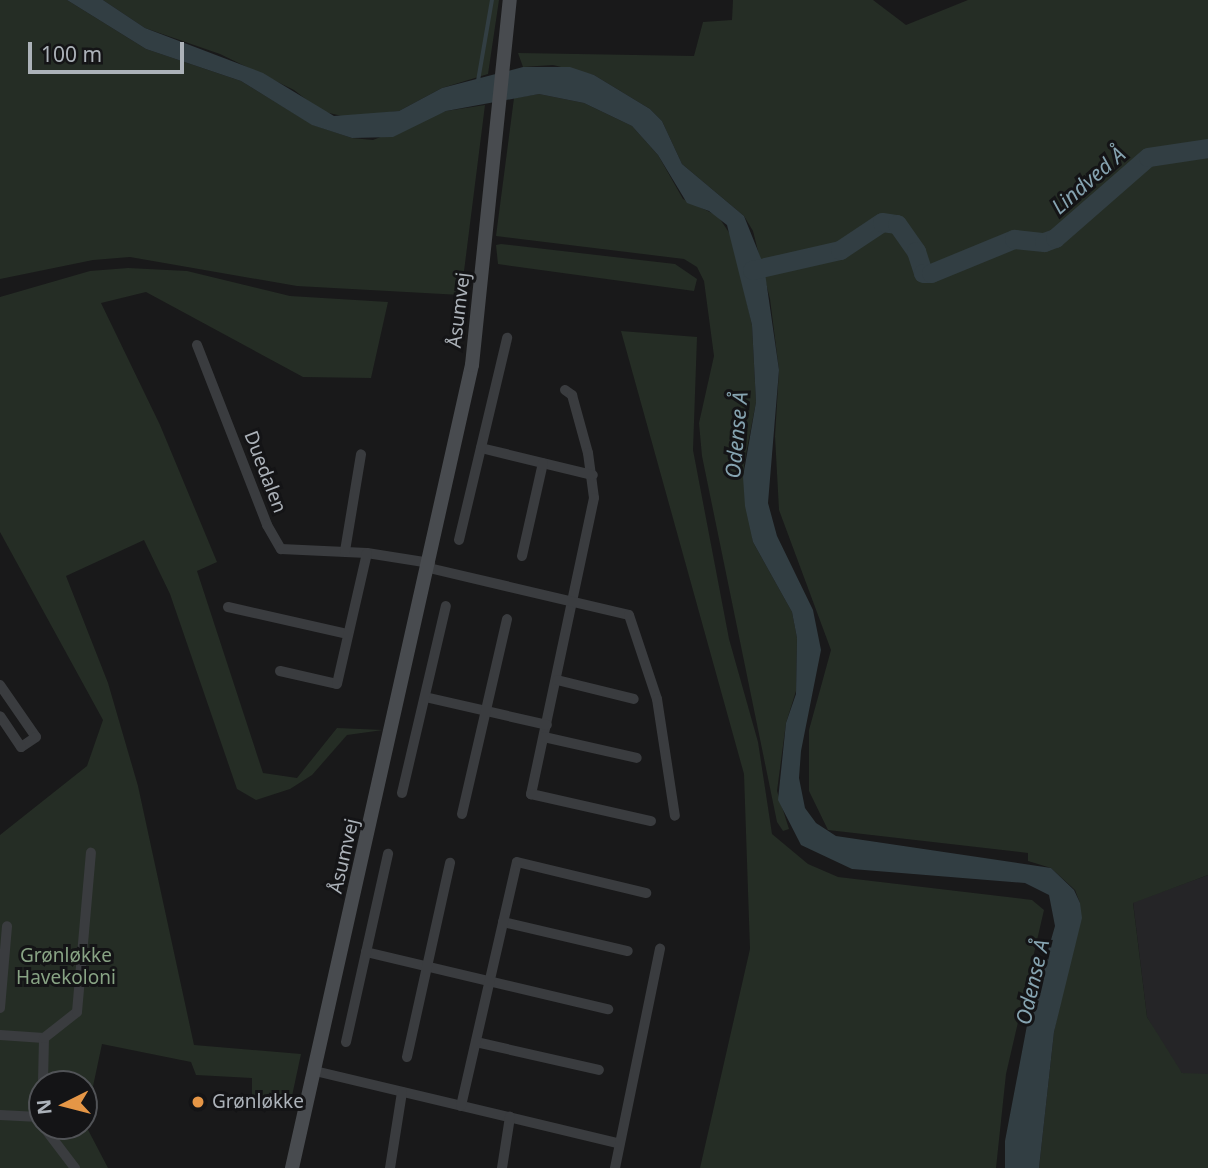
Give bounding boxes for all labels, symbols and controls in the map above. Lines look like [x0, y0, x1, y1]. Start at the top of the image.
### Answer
scale bar [32, 28, 187, 72]
text: 100 m [41, 40, 102, 68]
water label: Lindved Å [1046, 141, 1130, 219]
street label: Åsumvej [443, 271, 475, 349]
water label: Odense Å [720, 391, 752, 479]
street label: Duedalen [239, 428, 291, 516]
street label: Åsumvej [324, 816, 364, 896]
water label: Odense Å [1010, 937, 1054, 1027]
park label: Grønløkke Havekoloni [16, 945, 116, 989]
north arrow [28, 1070, 98, 1140]
place label: Grønløkke [212, 1091, 304, 1113]
marker: Grønløkke [190, 1094, 206, 1110]
text: N [30, 1098, 58, 1116]

